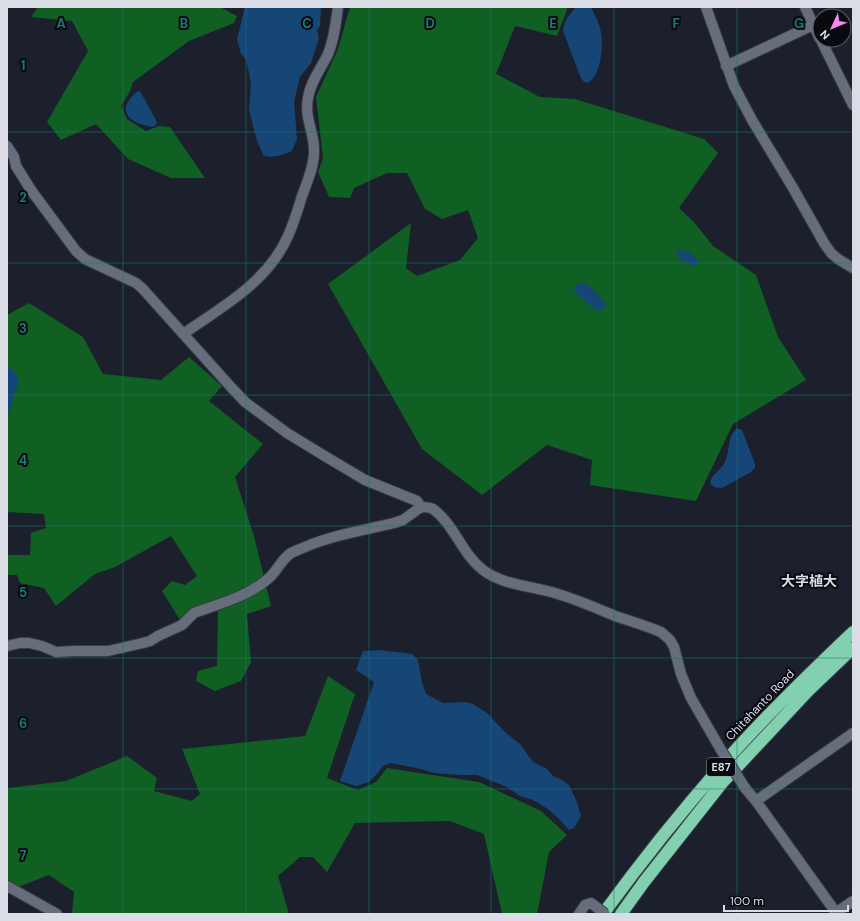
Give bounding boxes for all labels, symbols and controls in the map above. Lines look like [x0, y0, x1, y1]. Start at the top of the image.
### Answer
north arrow [812, 8, 852, 48]
text: A [56, 15, 66, 32]
text: B [180, 15, 188, 32]
text: C [302, 15, 312, 32]
text: D [425, 15, 435, 32]
text: E [549, 15, 557, 32]
text: F [672, 15, 680, 32]
text: G [794, 15, 804, 32]
text: N [817, 27, 833, 43]
text: 1 [21, 57, 25, 74]
text: 2 [19, 189, 27, 206]
text: 3 [19, 320, 27, 337]
text: 4 [19, 452, 27, 469]
district label: 大字植大 [781, 572, 837, 590]
text: 5 [19, 584, 27, 601]
street label: Chitahanto Road [722, 666, 798, 744]
text: 6 [19, 715, 27, 732]
road number: E87 [707, 758, 735, 776]
text: 7 [20, 847, 27, 864]
scale bar [724, 887, 848, 913]
text: 100 m [730, 893, 764, 909]

